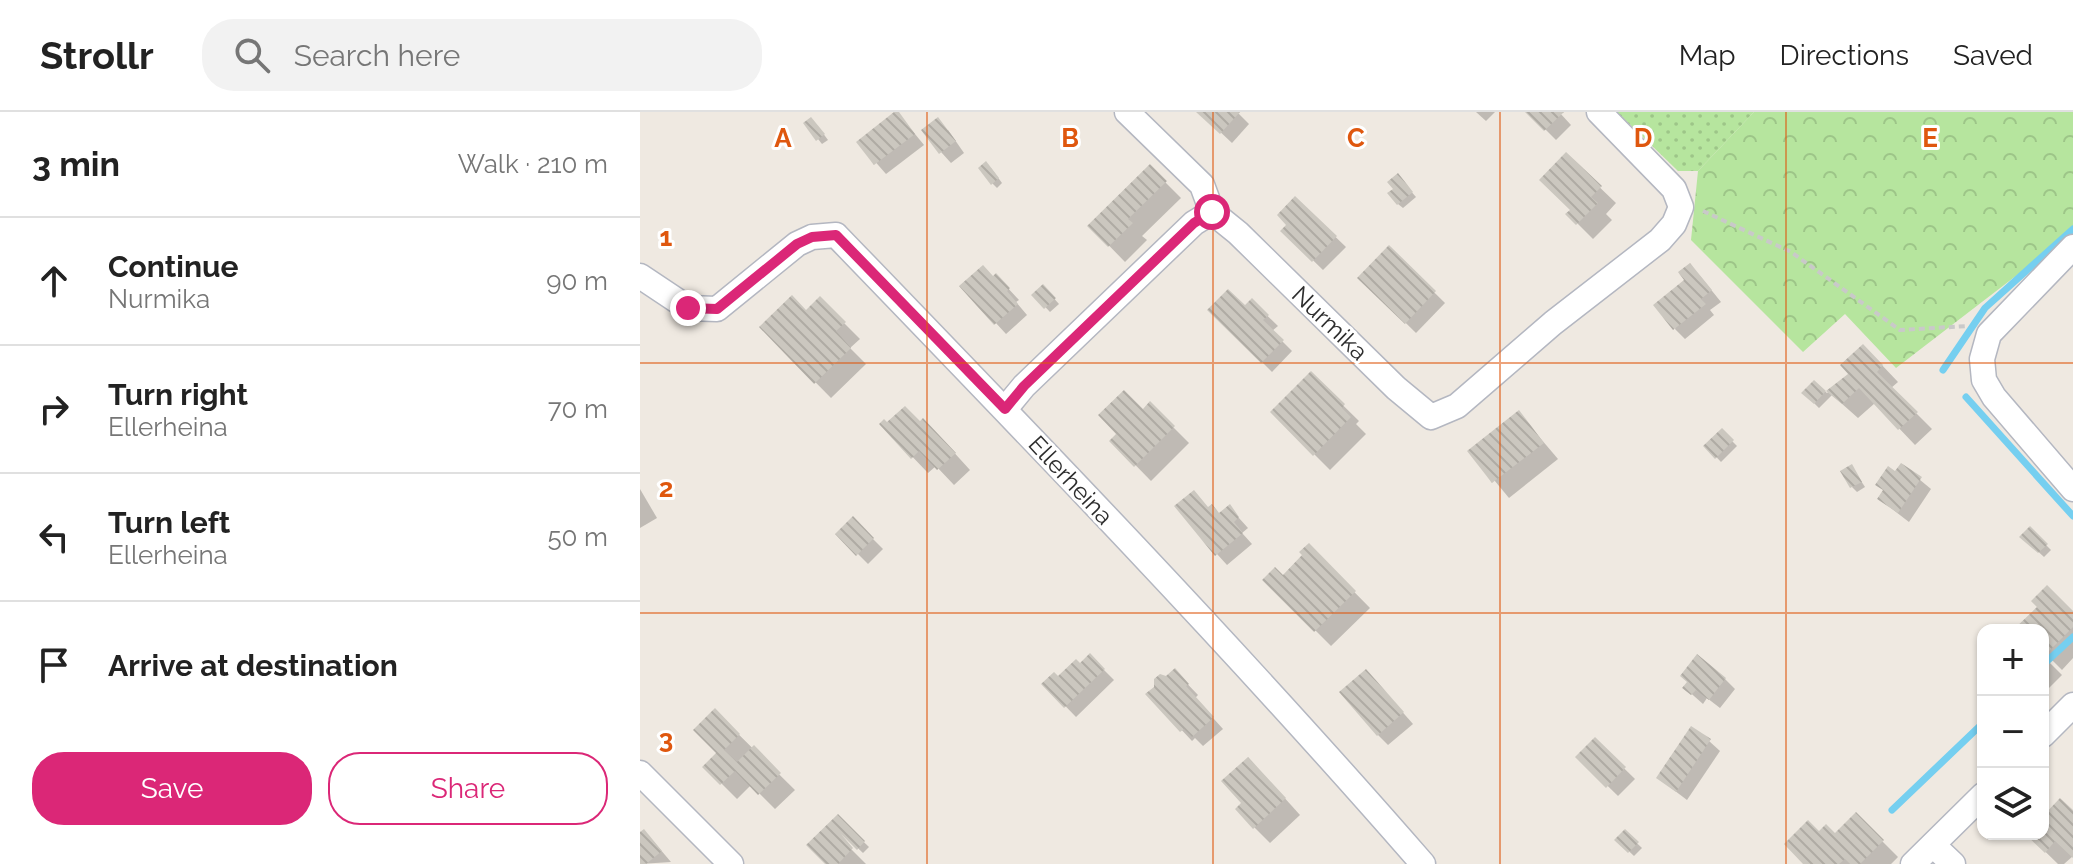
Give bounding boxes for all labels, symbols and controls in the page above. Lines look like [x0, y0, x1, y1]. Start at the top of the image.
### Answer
search box [202, 19, 762, 91]
text: Strollr [40, 33, 154, 78]
icon: search [230, 33, 274, 77]
text: Search here [294, 38, 460, 73]
text: Map [1679, 39, 1736, 72]
text: Directions [1780, 39, 1909, 72]
text: Saved [1953, 39, 2033, 72]
text: A [774, 123, 792, 153]
text: B [1061, 123, 1079, 153]
text: C [1347, 123, 1365, 153]
text: D [1634, 123, 1652, 153]
text: E [1922, 123, 1938, 153]
text: 3 min [32, 144, 120, 184]
text: Walk · 210 m [458, 149, 608, 179]
route start [1194, 194, 1230, 230]
text: 1 [660, 222, 673, 252]
text: Continue [108, 249, 239, 284]
icon: ahead [32, 259, 76, 303]
text: 90 m [546, 266, 608, 296]
street label: Nurmika [1286, 280, 1374, 366]
text: Nurmika [108, 284, 210, 314]
route end [670, 290, 706, 326]
text: Turn right [108, 377, 248, 412]
icon: right [32, 387, 76, 431]
text: 70 m [548, 394, 608, 424]
text: Ellerheina [108, 412, 228, 442]
street label: Ellerheina [1023, 430, 1119, 530]
text: 2 [659, 473, 673, 503]
text: Turn left [108, 505, 230, 540]
icon: left [32, 515, 76, 559]
text: 50 m [547, 522, 608, 552]
text: Ellerheina [108, 540, 228, 570]
map controls [1977, 624, 2049, 840]
button: + [1977, 624, 2049, 696]
icon: arrive [32, 643, 76, 687]
text: Arrive at destination [108, 648, 398, 683]
button: − [1977, 696, 2049, 768]
text: 3 [659, 724, 673, 754]
button: Save [32, 752, 312, 825]
button: Share [328, 752, 608, 825]
button: layers [1977, 768, 2049, 840]

